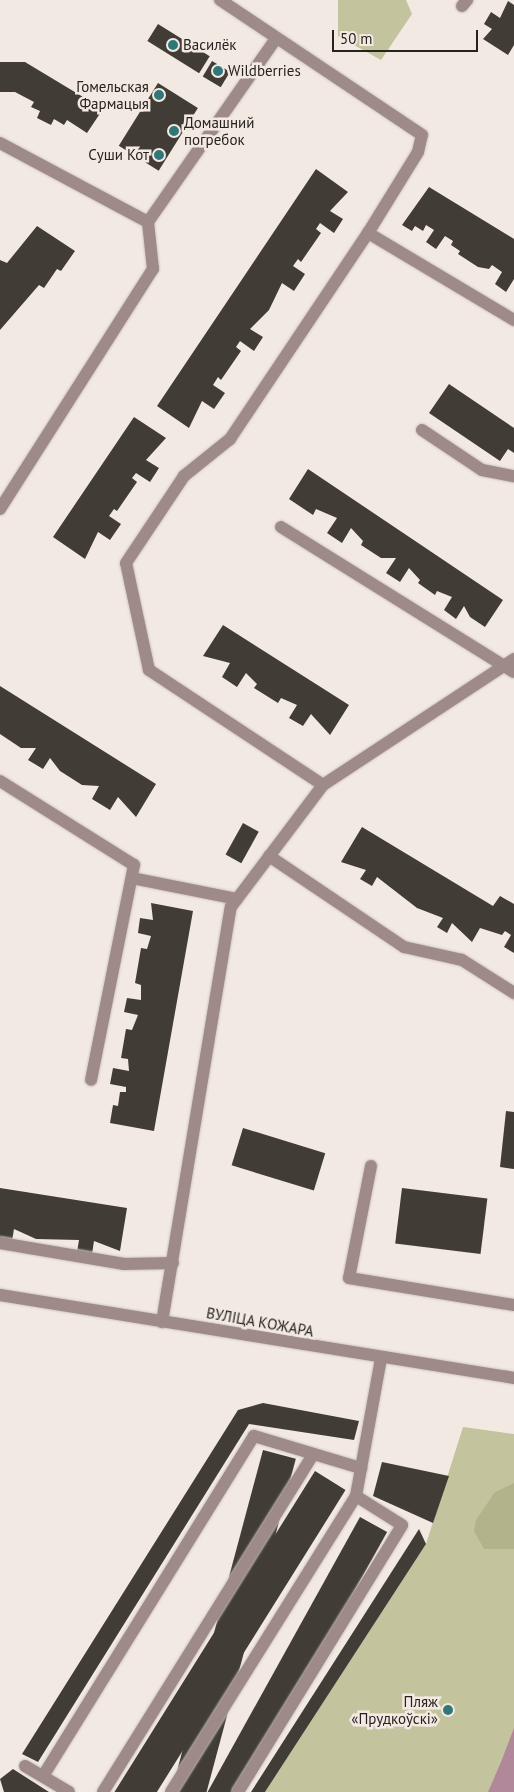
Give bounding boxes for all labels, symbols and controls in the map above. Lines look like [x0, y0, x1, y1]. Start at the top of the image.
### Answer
scale bar [334, 20, 480, 52]
text: 50 m [340, 29, 373, 48]
place label: Василёк [183, 36, 236, 54]
marker: Василёк [167, 39, 179, 51]
place label: Wildberries [228, 62, 301, 80]
marker: Wildberries [212, 65, 224, 77]
place label: Гомельская Фармацыя [76, 77, 149, 112]
marker: Гомельская Фармацыя [153, 89, 165, 101]
place label: Домашний погребок [184, 113, 254, 148]
marker: Домашний погребок [168, 125, 180, 137]
place label: Суши Кот [88, 146, 149, 164]
marker: Суши Кот [153, 149, 165, 161]
street label: ВУЛІЦА КОЖАРА [205, 1304, 315, 1340]
place label: Пляж «Прудкоўскі» [351, 1692, 438, 1727]
marker: Пляж «Прудкоўскі» [442, 1704, 454, 1716]

